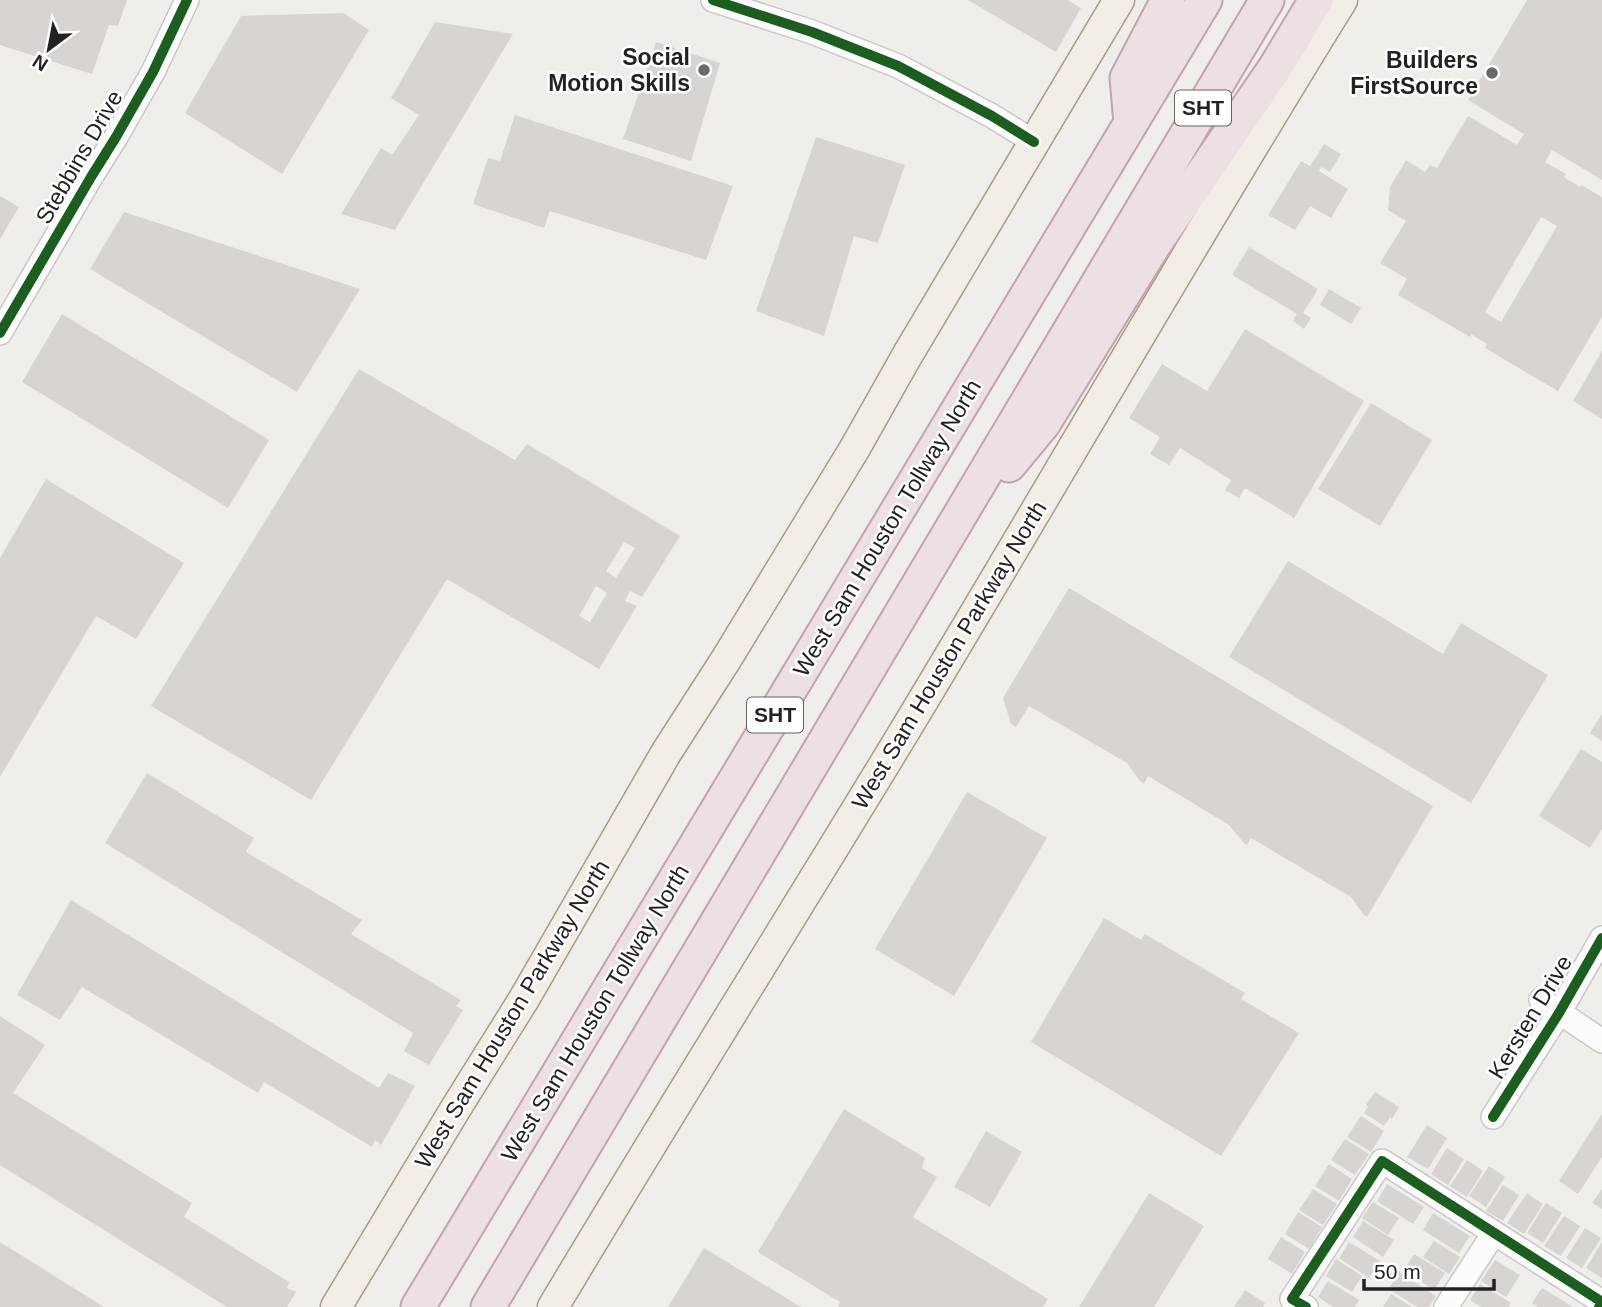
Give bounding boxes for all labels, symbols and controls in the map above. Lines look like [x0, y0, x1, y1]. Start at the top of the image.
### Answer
north arrow [14, 14, 84, 84]
place label: Social Motion Skills [548, 44, 690, 96]
place label: Builders FirstSource [1350, 47, 1478, 99]
text: N [29, 50, 52, 76]
marker: Social Motion Skills [696, 62, 712, 78]
marker: Builders FirstSource [1484, 65, 1500, 81]
street label: Stebbins Drive [30, 86, 128, 228]
road number: SHT [1175, 90, 1231, 126]
street label: West Sam Houston Tollway North [788, 375, 986, 681]
street label: West Sam Houston Parkway North [846, 496, 1052, 814]
road number: SHT [747, 698, 803, 732]
street label: West Sam Houston Parkway North [409, 855, 615, 1173]
street label: West Sam Houston Tollway North [496, 860, 694, 1166]
street label: Kersten Drive [1483, 951, 1577, 1083]
scale bar [1364, 1248, 1494, 1292]
text: 50 m [1374, 1260, 1421, 1283]

